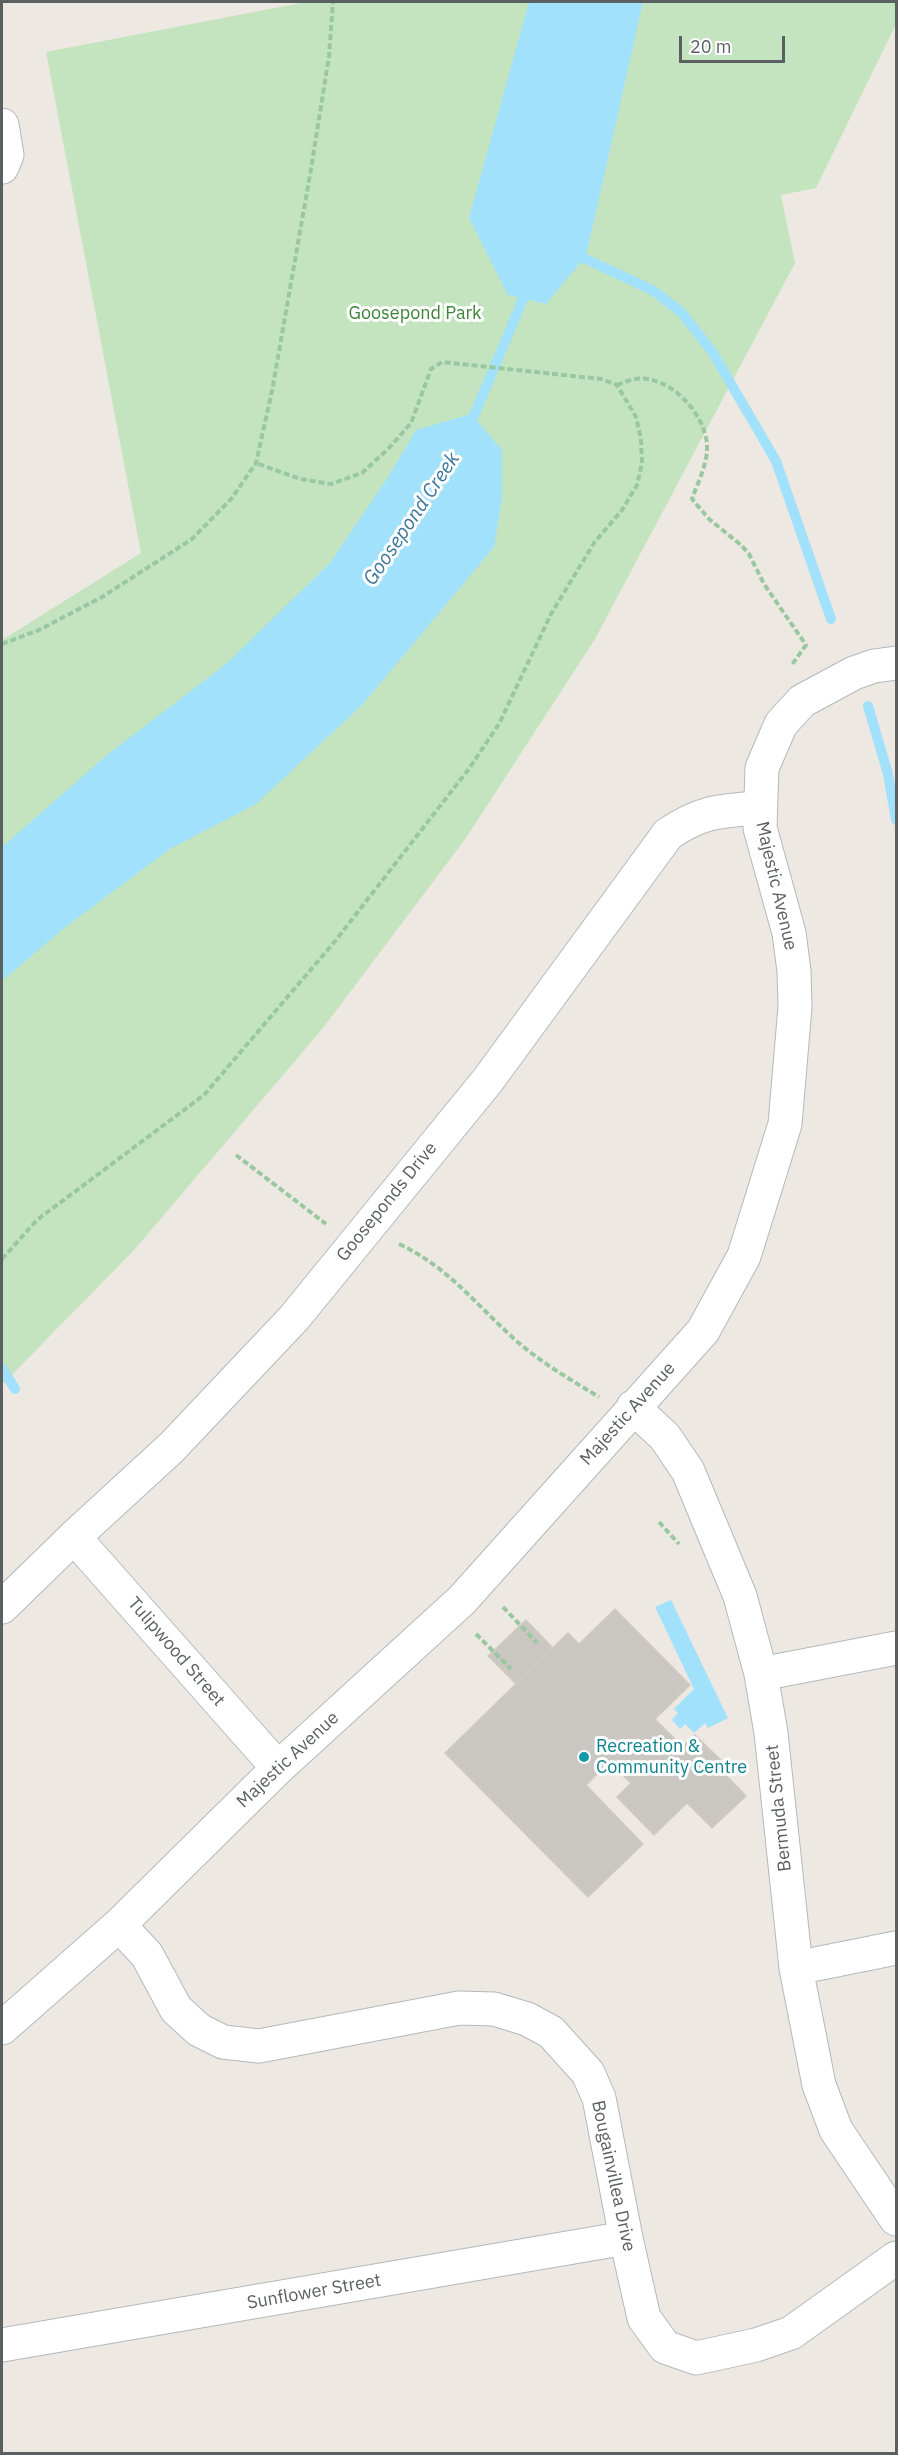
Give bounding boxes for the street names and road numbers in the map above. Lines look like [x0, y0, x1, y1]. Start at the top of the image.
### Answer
street label: Majestic Avenue [751, 820, 801, 952]
street label: Gooseponds Drive [332, 1138, 442, 1266]
street label: Majestic Avenue [576, 1358, 680, 1470]
street label: Tulipwood Street [123, 1593, 229, 1711]
street label: Majestic Avenue [233, 1707, 343, 1813]
street label: Bermuda Street [762, 1743, 796, 1873]
street label: Bougainvillea Drive [586, 2098, 640, 2254]
street label: Sunflower Street [245, 2270, 383, 2314]

